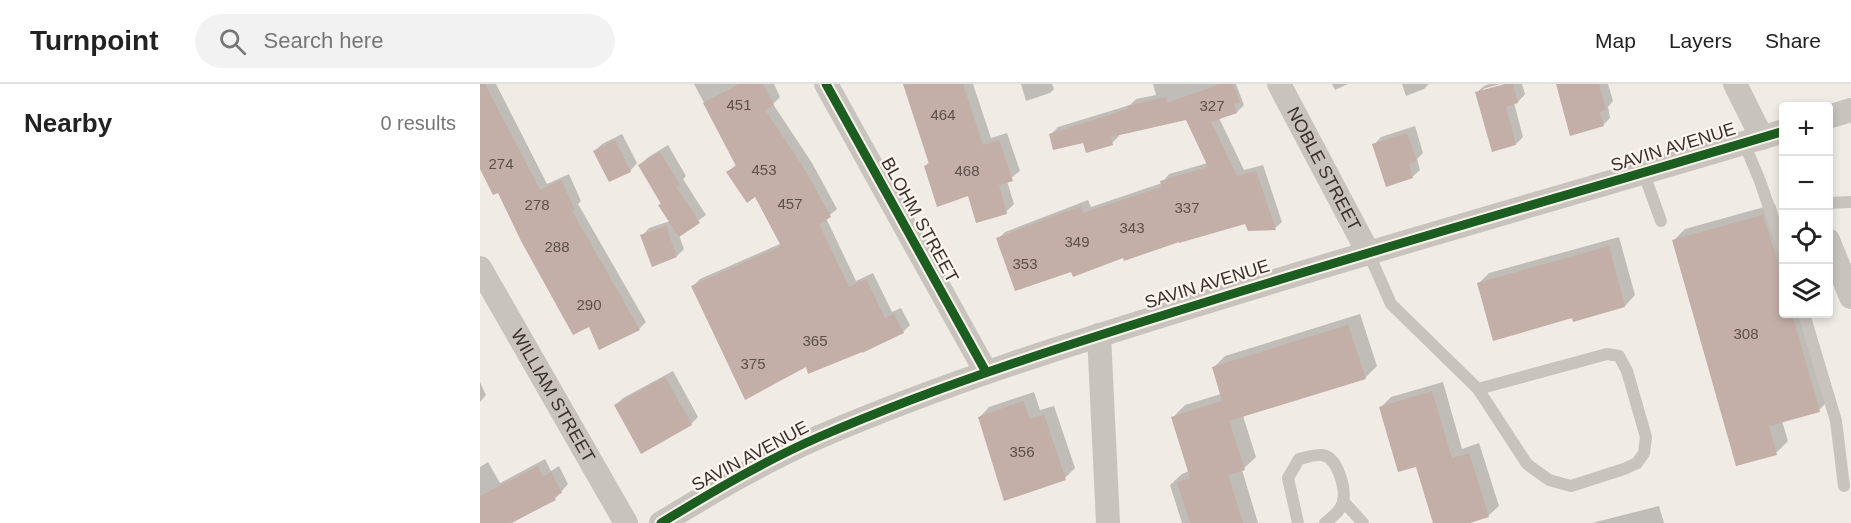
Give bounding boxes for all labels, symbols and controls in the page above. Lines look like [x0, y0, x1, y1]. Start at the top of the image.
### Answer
search box [195, 14, 615, 68]
text: Turnpoint [30, 25, 159, 56]
icon: search [216, 25, 249, 58]
text: Search here [264, 28, 383, 53]
text: Map [1595, 29, 1636, 52]
text: Layers [1669, 29, 1732, 52]
text: Share [1765, 29, 1821, 52]
house number: 451 [726, 96, 752, 113]
house number: 327 [1199, 97, 1225, 114]
map controls [1779, 102, 1833, 318]
button: + [1779, 102, 1833, 156]
street label: NOBLE STREET [1283, 104, 1365, 234]
house number: 464 [930, 106, 956, 123]
text: Nearby [24, 108, 112, 138]
text: 0 results [380, 112, 456, 134]
street label: SAVIN AVENUE [1608, 119, 1738, 175]
street label: BLOHM STREET [877, 154, 963, 286]
house number: 274 [488, 155, 514, 172]
button: − [1779, 156, 1833, 210]
house number: 453 [751, 161, 777, 178]
house number: 468 [954, 162, 980, 179]
house number: 457 [777, 195, 803, 212]
house number: 278 [524, 196, 550, 213]
house number: 337 [1174, 199, 1200, 216]
button: locate [1779, 210, 1833, 264]
house number: 343 [1119, 219, 1145, 236]
house number: 349 [1064, 233, 1090, 250]
house number: 288 [544, 238, 570, 255]
house number: 353 [1012, 255, 1038, 272]
street label: SAVIN AVENUE [1142, 256, 1272, 312]
button: layers [1779, 264, 1833, 318]
house number: 290 [576, 296, 602, 313]
street label: WILLIAM STREET [507, 325, 599, 466]
house number: 308 [1733, 325, 1759, 342]
house number: 365 [802, 332, 828, 349]
house number: 375 [740, 355, 766, 372]
street label: SAVIN AVENUE [688, 417, 812, 495]
house number: 356 [1009, 443, 1035, 460]

